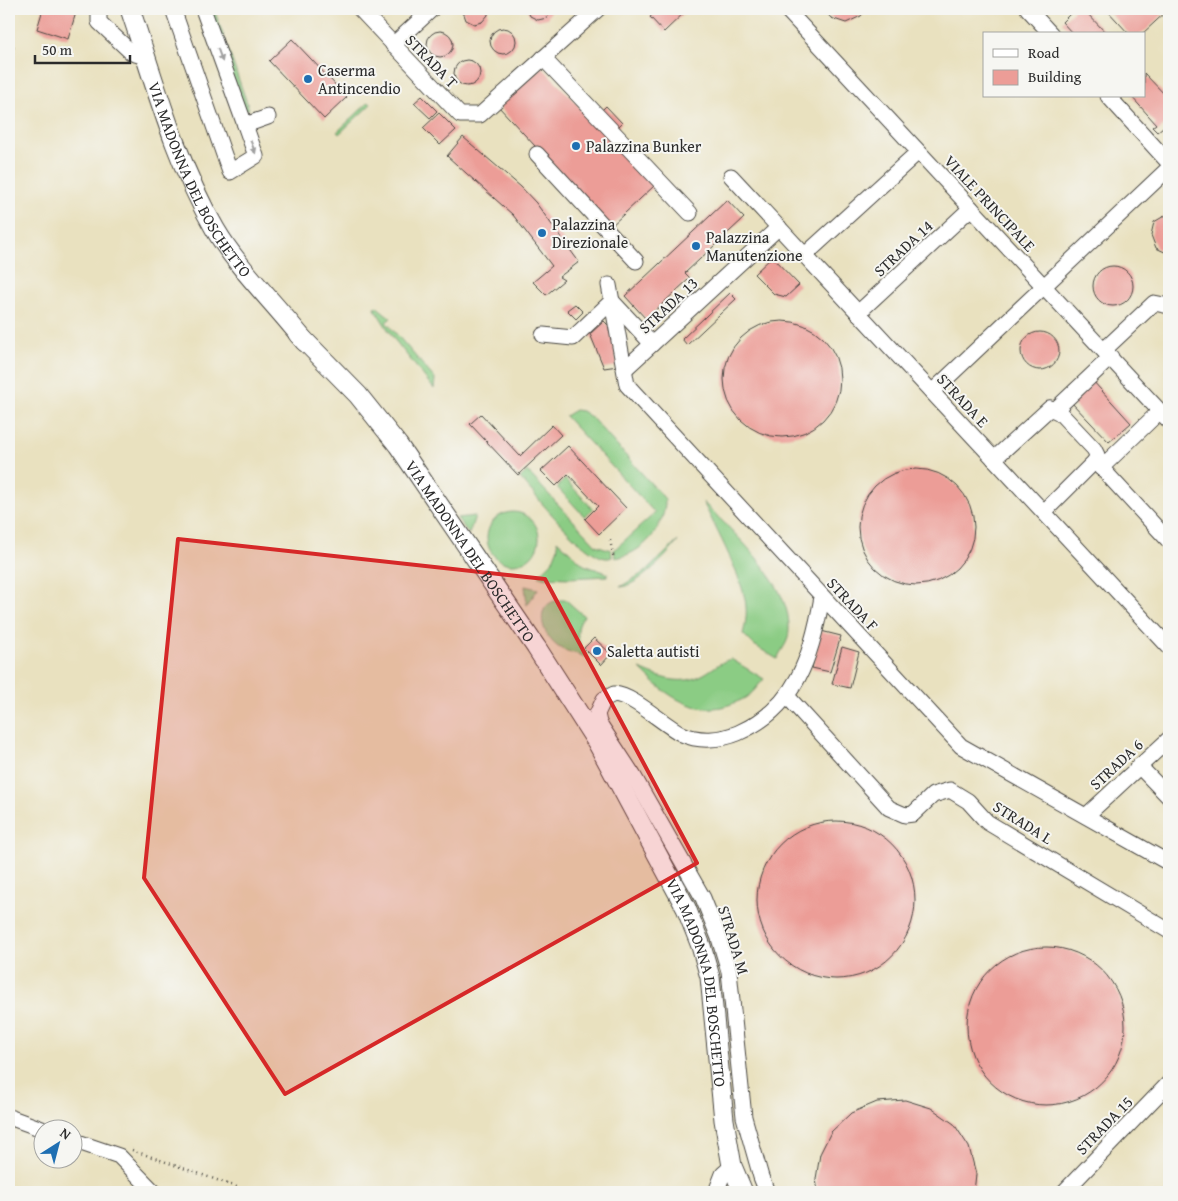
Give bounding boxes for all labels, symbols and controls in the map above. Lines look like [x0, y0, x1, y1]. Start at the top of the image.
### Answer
street label: STRADA T [400, 29, 464, 94]
scale bar [35, 32, 130, 64]
legend [983, 32, 1146, 98]
text: 50 m [42, 39, 73, 60]
text: Road [1028, 42, 1059, 63]
one-way arrow [217, 47, 224, 62]
place label: Caserma Antincendio [318, 58, 401, 100]
text: Building [1028, 66, 1082, 87]
marker: Caserma Antincendio [302, 73, 314, 85]
street label: VIA MADONNA DEL BOSCHETTO [142, 79, 258, 283]
place label: Palazzina Bunker [586, 134, 702, 158]
one-way arrow [249, 140, 257, 155]
marker: Palazzina Bunker [570, 140, 582, 152]
street label: VIALE PRINCIPALE [939, 149, 1041, 257]
place label: Palazzina Direzionale [552, 212, 628, 254]
street label: STRADA 14 [868, 214, 938, 282]
place label: Palazzina Manutenzione [706, 225, 803, 267]
marker: Palazzina Direzionale [536, 227, 548, 239]
marker: Palazzina Manutenzione [690, 240, 702, 252]
street label: STRADA 13 [633, 271, 703, 339]
street label: STRADA E [932, 368, 994, 432]
street label: VIA MADONNA DEL BOSCHETTO [400, 455, 541, 647]
street label: STRADA F [822, 572, 884, 636]
place label: Saletta autisti [607, 639, 700, 663]
marker: Saletta autisti [591, 645, 603, 657]
street label: STRADA 6 [1084, 733, 1148, 795]
street label: STRADA L [989, 794, 1058, 850]
street label: VIA MADONNA DEL BOSCHETTO [660, 874, 733, 1088]
street label: STRADA M [712, 902, 756, 978]
street label: STRADA 15 [1070, 1090, 1138, 1160]
north arrow [32, 1118, 82, 1168]
text: N [56, 1123, 76, 1145]

